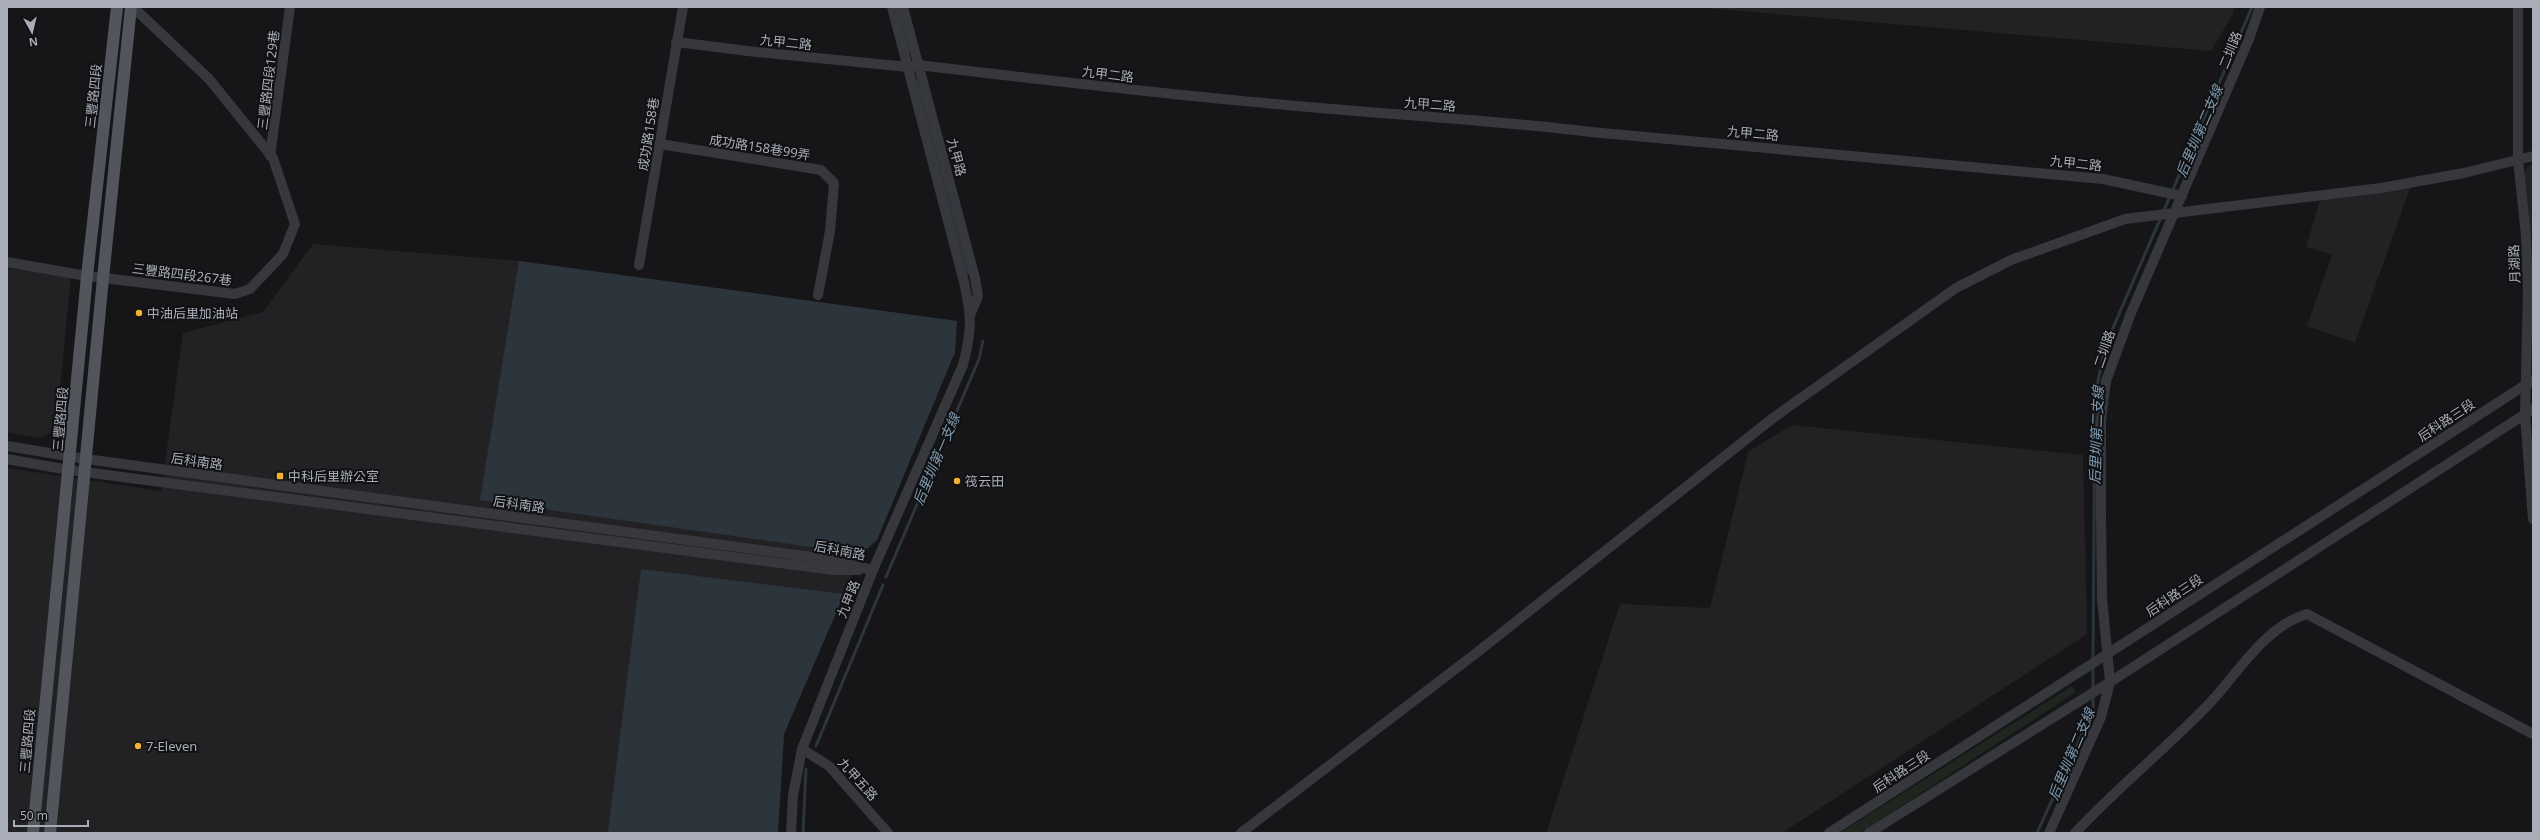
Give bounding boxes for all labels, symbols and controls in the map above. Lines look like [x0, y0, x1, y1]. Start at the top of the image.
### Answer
north arrow [12, 12, 52, 52]
street label: 三豐路四段129巷 [253, 29, 283, 131]
street label: 二圳路 [2214, 29, 2246, 71]
street label: 九甲二路 [759, 30, 813, 54]
text: N [28, 34, 39, 50]
street label: 九甲二路 [1081, 62, 1135, 86]
street label: 三豐路四段 [81, 63, 105, 129]
water label: 后里圳第二支線 [2171, 80, 2228, 180]
street label: 九甲二路 [1403, 93, 1457, 115]
street label: 成功路158巷 [633, 96, 663, 172]
street label: 九甲二路 [1726, 122, 1780, 144]
street label: 成功路158巷99弄 [708, 130, 812, 164]
street label: 九甲路 [943, 136, 971, 178]
street label: 九甲二路 [2049, 151, 2103, 175]
street label: 月湖路 [2504, 244, 2524, 284]
street label: 三豐路四段267巷 [131, 259, 233, 289]
place label: 中油后里加油站 [147, 304, 238, 322]
marker: 中油后里加油站 [134, 308, 144, 318]
street label: 二圳路 [2089, 328, 2119, 370]
water label: 后里圳第二支線 [2085, 384, 2107, 484]
street label: 三豐路四段 [48, 386, 72, 452]
street label: 后科路三段 [2414, 395, 2478, 445]
water label: 后里圳第一支線 [908, 408, 965, 508]
street label: 后科南路 [170, 448, 224, 474]
place label: 中科后里辦公室 [288, 467, 379, 485]
marker: 中科后里辦公室 [275, 471, 285, 481]
place label: 筏云田 [965, 472, 1004, 490]
marker: 筏云田 [952, 476, 962, 486]
street label: 后科南路 [492, 491, 546, 517]
street label: 后科南路 [813, 536, 867, 564]
street label: 后科路三段 [2142, 570, 2206, 620]
street label: 九甲路 [832, 578, 864, 620]
water label: 后里圳第二支線 [2043, 703, 2100, 803]
street label: 三豐路四段 [15, 708, 39, 774]
place label: 7-Eleven [146, 737, 197, 755]
marker: 7-Eleven [133, 741, 143, 751]
street label: 后科路三段 [1869, 746, 1933, 796]
street label: 九甲五路 [834, 754, 882, 804]
scale bar [14, 802, 88, 828]
text: 50 m [20, 807, 48, 824]

